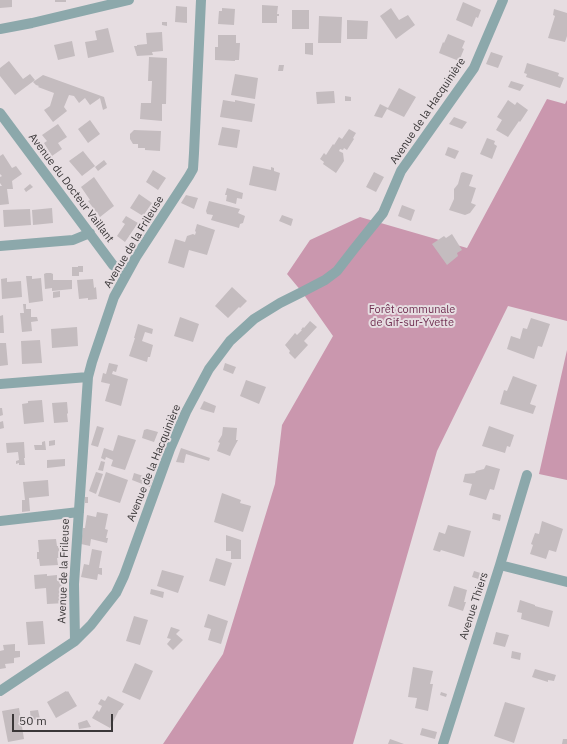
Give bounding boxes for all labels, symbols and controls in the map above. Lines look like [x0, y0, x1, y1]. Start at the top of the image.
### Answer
street label: Avenue de la Hacquinière [387, 55, 469, 167]
street label: Avenue du Docteur Vaillant [26, 131, 116, 245]
street label: Avenue de la Frileuse [101, 194, 167, 290]
park label: Forêt communale de Gif-sur-Yvette [369, 303, 455, 329]
street label: Avenue de la Hacquinière [124, 402, 184, 524]
street label: Avenue de la Frileuse [56, 518, 72, 624]
street label: Avenue Thiers [457, 571, 491, 641]
scale bar [14, 706, 115, 732]
text: 50 m [19, 713, 47, 728]

